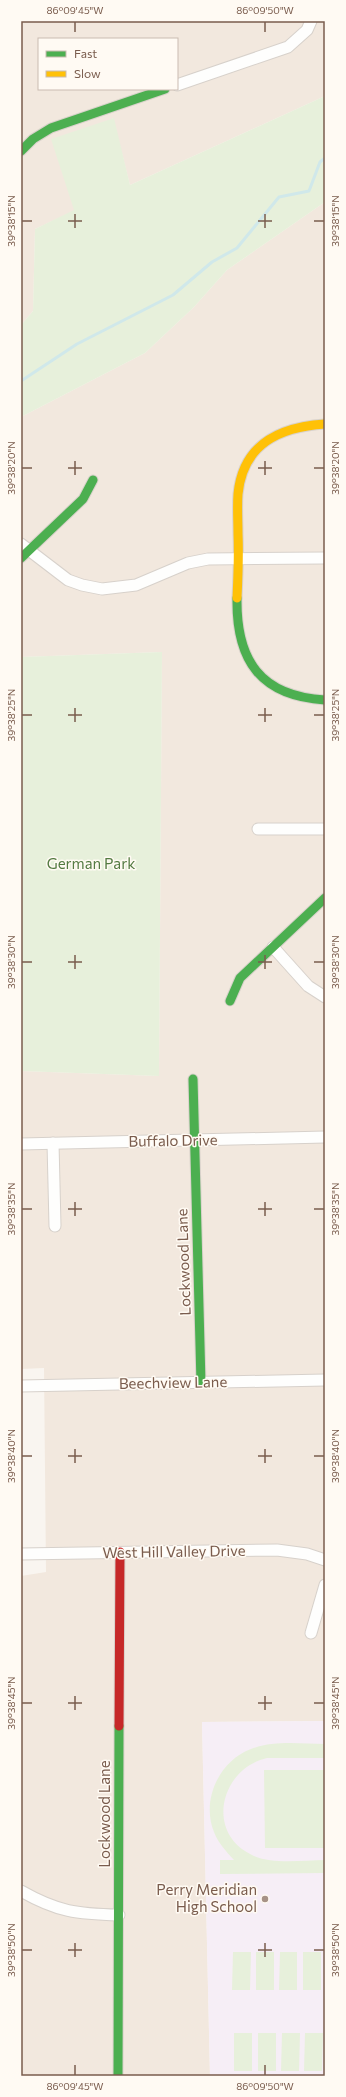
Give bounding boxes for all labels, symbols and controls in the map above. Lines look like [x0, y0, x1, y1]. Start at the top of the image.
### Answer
text: 86°09'45"W [46, 4, 104, 16]
text: 86°09'50"W [236, 4, 294, 16]
legend [38, 38, 178, 90]
text: Fast [74, 46, 97, 60]
text: Slow [74, 66, 101, 80]
text: 39°38'15"N [5, 195, 17, 247]
text: 39°38'15"N [329, 195, 341, 247]
text: 39°38'20"N [5, 441, 17, 495]
text: 39°38'20"N [329, 441, 341, 495]
text: 39°38'25"N [5, 689, 17, 741]
text: 39°38'25"N [329, 689, 341, 741]
park label: German Park [47, 854, 135, 872]
text: 39°38'30"N [5, 935, 17, 989]
text: 39°38'30"N [329, 935, 341, 989]
street label: Buffalo Drive [128, 1130, 218, 1150]
text: 39°38'35"N [5, 1183, 17, 1235]
text: 39°38'35"N [329, 1183, 341, 1235]
street label: Lockwood Lane [172, 1208, 194, 1316]
street label: Beechview Lane [119, 1372, 227, 1392]
text: 39°38'40"N [5, 1429, 17, 1483]
text: 39°38'40"N [329, 1429, 341, 1483]
street label: West Hill Valley Drive [102, 1541, 246, 1561]
text: 39°38'45"N [5, 1676, 17, 1730]
text: 39°38'45"N [329, 1676, 341, 1730]
street label: Lockwood Lane [95, 1760, 113, 1868]
place label: Perry Meridian High School [156, 1880, 257, 1915]
marker: Perry Meridian High School [260, 1894, 270, 1904]
text: 39°38'50"N [5, 1923, 17, 1977]
text: 39°38'50"N [329, 1923, 341, 1977]
text: 86°09'45"W [46, 2080, 104, 2092]
text: 86°09'50"W [236, 2080, 294, 2092]

